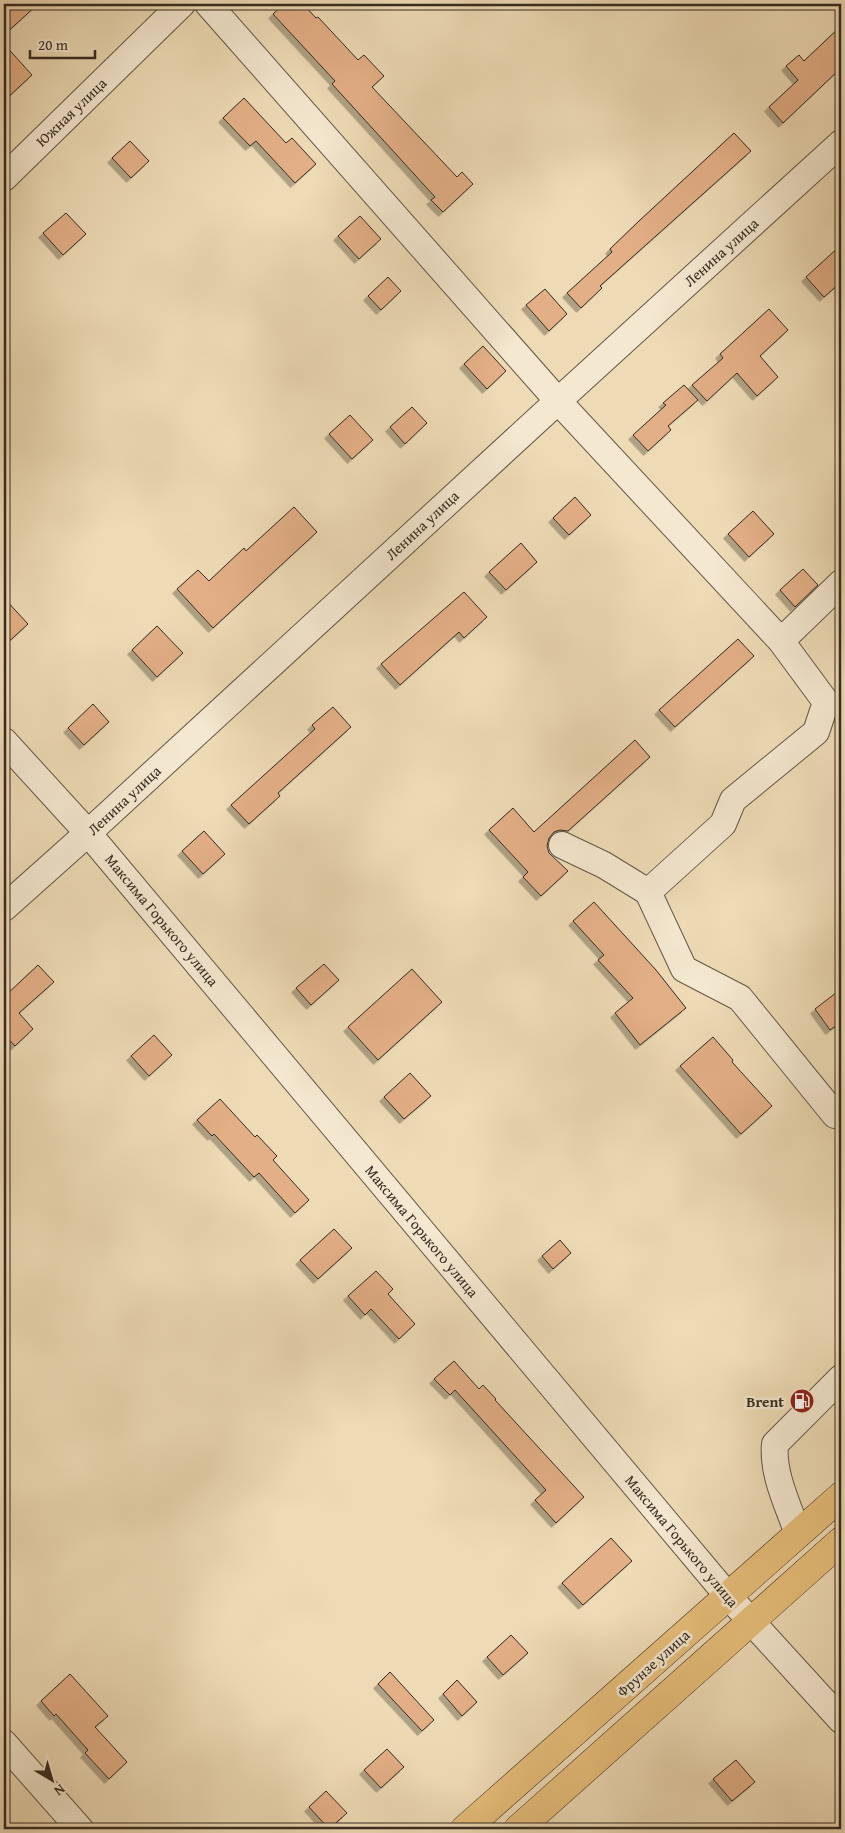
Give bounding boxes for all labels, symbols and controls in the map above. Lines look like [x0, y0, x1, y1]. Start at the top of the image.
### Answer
scale bar [30, 28, 95, 60]
text: 20 m [38, 34, 69, 55]
street label: Южная улица [31, 72, 112, 151]
street label: Ленина улица [679, 212, 764, 291]
street label: Ленина улица [381, 485, 464, 565]
street label: Ленина улица [83, 760, 166, 840]
street label: Максима Горького улица [100, 849, 224, 991]
street label: Максима Горького улица [360, 1160, 484, 1302]
fuel station icon: Brent [789, 1388, 815, 1414]
place label: Brent [746, 1391, 784, 1412]
street label: Максима Горького улица [620, 1470, 744, 1612]
street label: Фрунзе улица [612, 1624, 695, 1701]
north arrow [28, 1756, 78, 1806]
text: N [50, 1779, 70, 1801]

